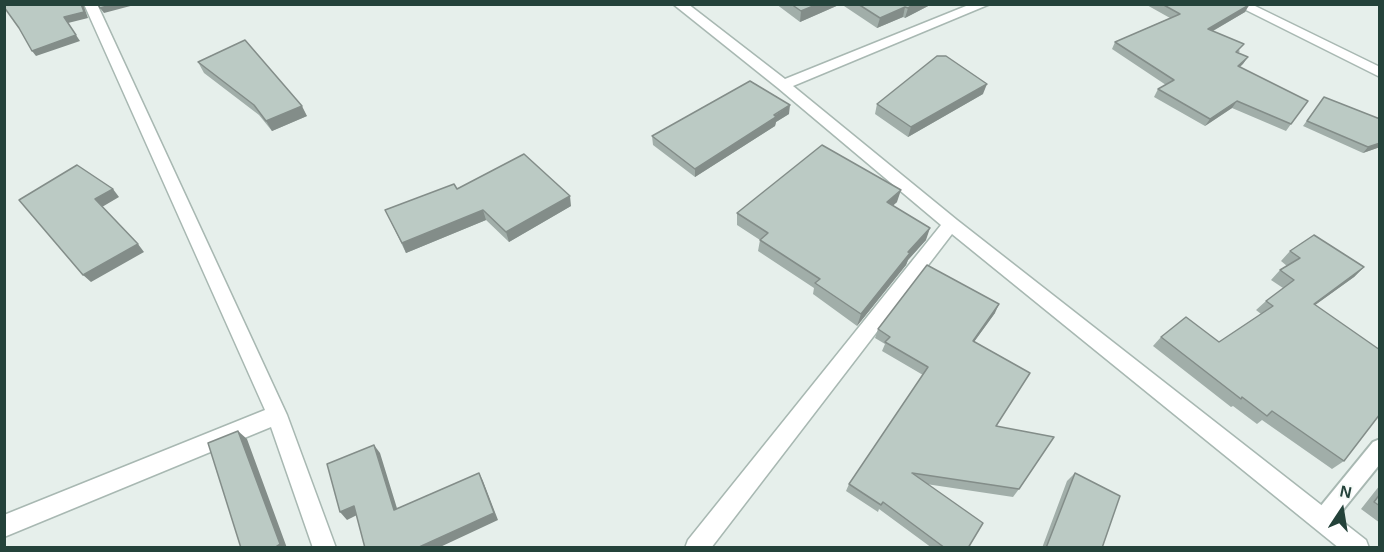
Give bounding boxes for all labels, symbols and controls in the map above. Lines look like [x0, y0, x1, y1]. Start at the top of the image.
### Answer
north arrow [1312, 480, 1372, 540]
text: N [1338, 482, 1353, 501]

